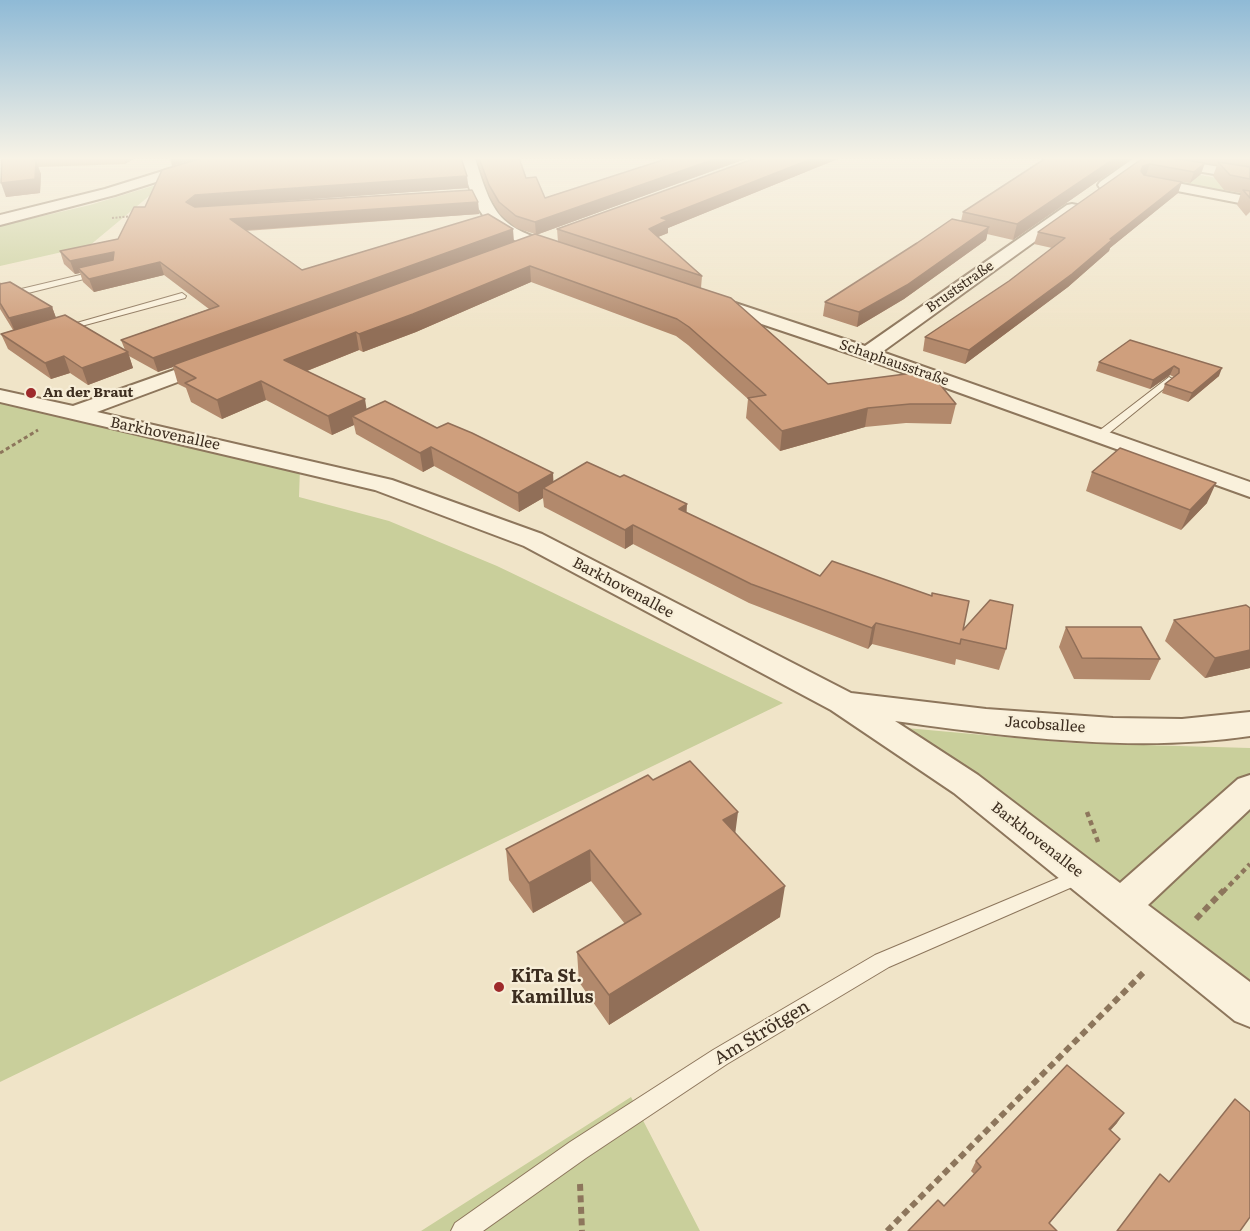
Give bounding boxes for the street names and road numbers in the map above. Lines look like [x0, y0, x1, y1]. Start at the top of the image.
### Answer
street label: Bruststraße [923, 258, 997, 316]
street label: Schaphausstraße [837, 336, 951, 390]
street label: Barkhovenallee [108, 414, 222, 454]
street label: Barkhovenallee [569, 554, 677, 622]
street label: Jacobsallee [1004, 713, 1086, 737]
street label: Barkhovenallee [987, 798, 1087, 882]
street label: Am Strötgen [710, 996, 814, 1070]

